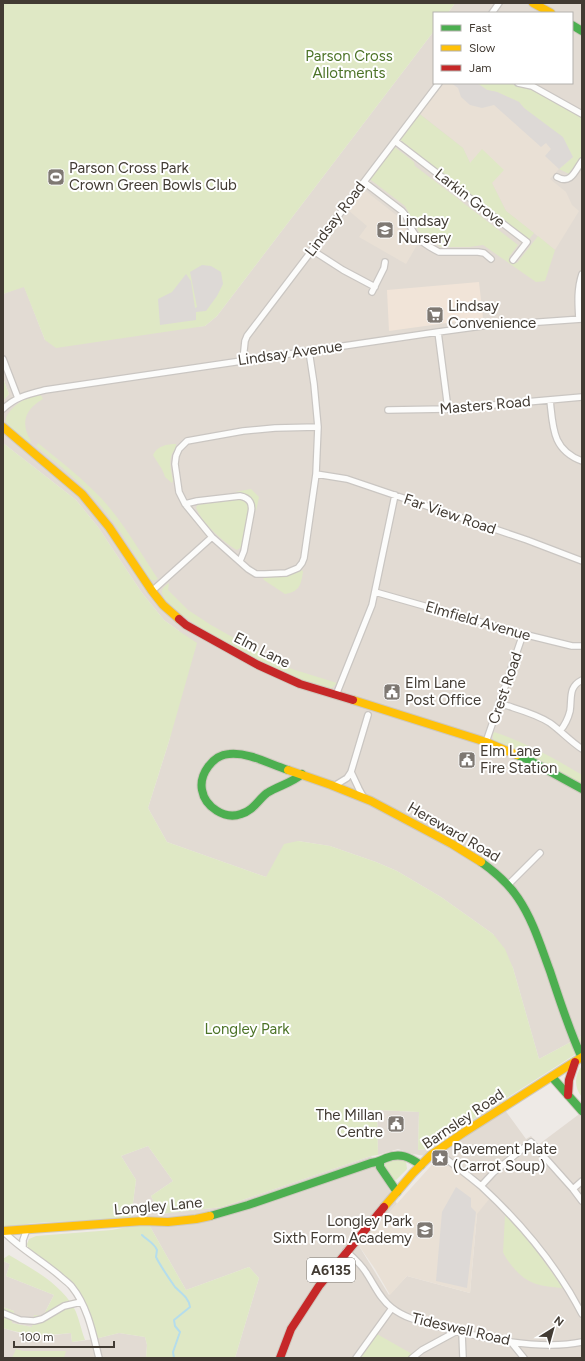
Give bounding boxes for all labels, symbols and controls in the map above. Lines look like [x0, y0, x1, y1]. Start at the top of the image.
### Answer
legend [433, 12, 573, 84]
text: Fast [469, 21, 492, 35]
text: Slow [469, 41, 496, 55]
park label: Parson Cross Allotments [305, 47, 393, 82]
text: Jam [469, 61, 492, 75]
place label: Parson Cross Park Crown Green Bowls Club [69, 159, 237, 194]
street label: Larkin Grove [431, 165, 509, 231]
sports icon: Parson Cross Park Crown Green Bowls Club [46, 167, 66, 187]
street label: Lindsay Road [301, 178, 369, 260]
place label: Lindsay Nursery [398, 212, 451, 247]
school or university icon: Lindsay Nursery [375, 220, 395, 240]
place label: Lindsay Convenience [448, 297, 536, 332]
supermarket icon: Lindsay Convenience [425, 305, 445, 325]
street label: Lindsay Avenue [237, 337, 343, 369]
street label: Masters Road [439, 392, 531, 418]
street label: Far View Road [402, 490, 498, 538]
street label: Elmfield Avenue [423, 597, 533, 645]
street label: Elm Lane [231, 628, 293, 672]
street label: Crest Road [484, 650, 526, 726]
place label: Elm Lane Post Office [405, 674, 481, 709]
public building icon: Elm Lane Post Office [382, 682, 402, 702]
place label: Elm Lane Fire Station [480, 742, 557, 777]
public building icon: Elm Lane Fire Station [457, 750, 477, 770]
street label: Hereward Road [405, 798, 503, 866]
park label: Longley Park [204, 1020, 290, 1038]
street label: Barnsley Road [419, 1085, 507, 1153]
place label: The Millan Centre [316, 1106, 383, 1141]
public building icon: The Millan Centre [386, 1114, 406, 1134]
place label: Pavement Plate (Carrot Soup) [453, 1140, 557, 1175]
place icon: Pavement Plate (Carrot Soup) [430, 1148, 450, 1168]
street label: Longley Lane [113, 1193, 203, 1219]
place label: Longley Park Sixth Form Academy [273, 1212, 413, 1247]
school or university icon: Longley Park Sixth Form Academy [415, 1220, 435, 1240]
road number: A6135 [307, 1258, 355, 1282]
street label: Tideswell Road [410, 1309, 512, 1349]
north arrow [533, 1309, 573, 1349]
text: N [551, 1314, 566, 1329]
scale bar [14, 1323, 114, 1349]
text: 100 m [20, 1330, 54, 1344]

